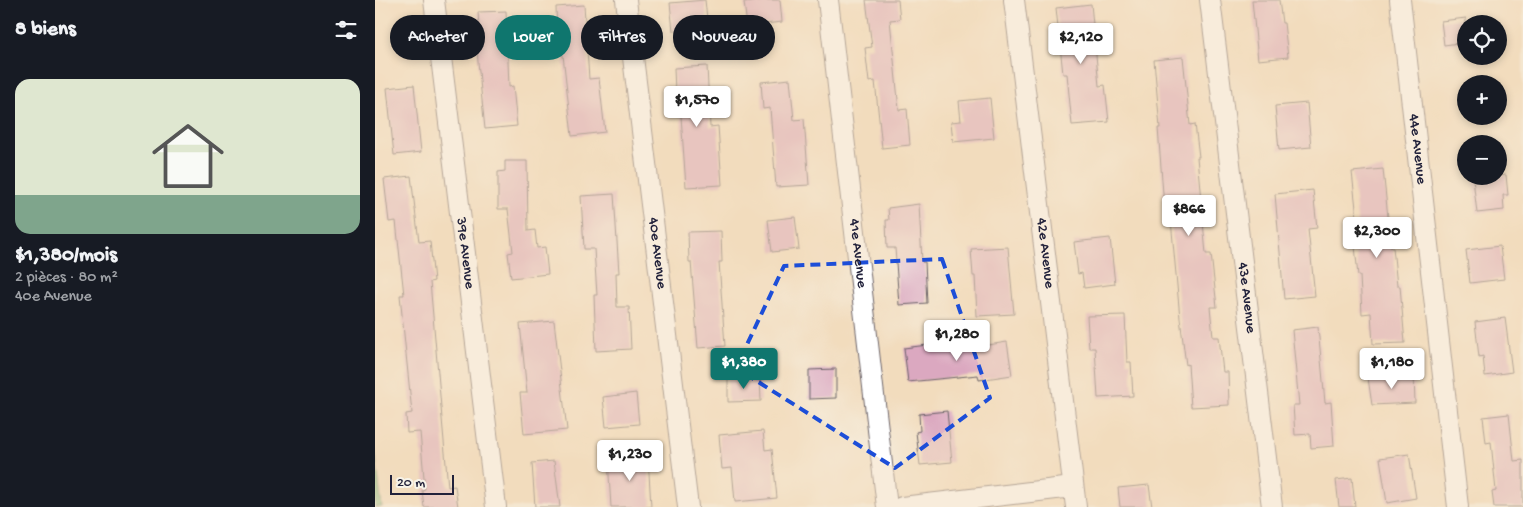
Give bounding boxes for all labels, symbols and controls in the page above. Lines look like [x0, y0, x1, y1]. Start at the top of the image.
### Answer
chip: Acheter [390, 15, 485, 60]
chip: Louer [495, 15, 571, 60]
chip: Filtres [581, 15, 663, 60]
chip: Nouveau [673, 15, 775, 60]
map controls [1457, 15, 1507, 185]
button: locate [1457, 15, 1507, 65]
icon: filters [332, 16, 360, 44]
text: 8 biens [15, 18, 76, 43]
pin: $2,120 [1040, 22, 1122, 65]
text: $2,120 [1059, 29, 1103, 48]
button: + [1457, 75, 1507, 125]
pin: $1,570 [656, 86, 738, 128]
text: $1,570 [675, 92, 719, 111]
icon: home [143, 111, 233, 201]
street label: 44e Avenue [1404, 113, 1430, 185]
button: − [1457, 135, 1507, 185]
pin: $866 [1159, 194, 1219, 237]
text: $866 [1173, 201, 1205, 220]
street label: 39e Avenue [452, 215, 478, 290]
street label: 40e Avenue [644, 216, 670, 290]
pin: $2,300 [1336, 216, 1418, 259]
street label: 42e Avenue [1032, 217, 1058, 290]
street label: 41e Avenue [845, 218, 870, 289]
text: $2,300 [1354, 223, 1400, 242]
text: $1,380/mois [15, 244, 117, 269]
street label: 43e Avenue [1233, 261, 1260, 335]
text: 2 pièces · 80 m² [15, 269, 118, 288]
text: 40e Avenue [15, 288, 92, 307]
pin: $1,280 [916, 320, 998, 362]
text: $1,280 [935, 326, 979, 345]
pin: $1,380 [703, 348, 785, 390]
pin: $1,180 [1351, 348, 1433, 390]
text: $1,380 [722, 354, 766, 373]
text: $1,180 [1371, 354, 1413, 373]
pin: $1,230 [589, 440, 671, 482]
text: $1,230 [608, 446, 652, 465]
scale bar [390, 472, 454, 495]
text: 20 m [397, 475, 425, 492]

